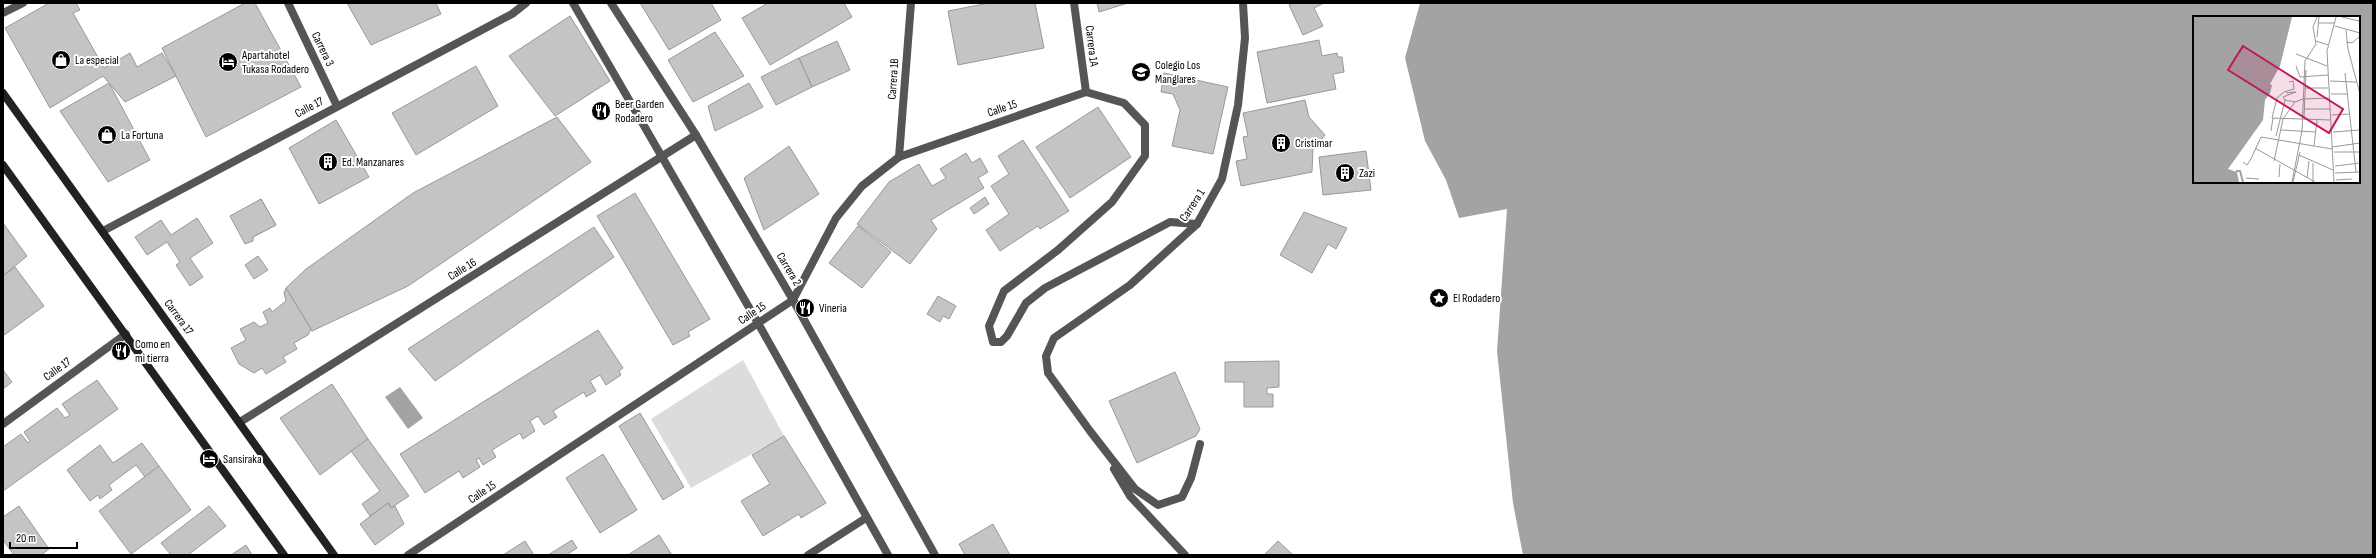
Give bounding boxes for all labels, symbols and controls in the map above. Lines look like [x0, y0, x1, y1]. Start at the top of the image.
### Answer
inset map [2193, 16, 2360, 183]
street label: Carrera 1A [1082, 25, 1102, 68]
street label: Carrera 3 [308, 29, 337, 69]
place label: Apartahotel Tukasa Rodadero [241, 48, 309, 77]
shop icon: La especial [50, 49, 72, 71]
hotel icon: Apartahotel Tukasa Rodadero [217, 51, 239, 73]
place label: La especial [75, 53, 119, 68]
street label: Carrera 1B [885, 58, 902, 100]
place label: Colegio Los Manglares [1155, 58, 1200, 87]
school or university icon: Colegio Los Manglares [1130, 61, 1152, 83]
street label: Calle 17 [292, 94, 326, 121]
street label: Calle 15 [985, 96, 1019, 121]
place label: Beer Garden Rodadero [615, 97, 664, 126]
restaurant icon: Beer Garden Rodadero [590, 100, 612, 122]
shop icon: La Fortuna [96, 124, 118, 146]
place label: La Fortuna [121, 128, 164, 143]
building icon: Cristimar [1270, 132, 1292, 154]
place label: Cristimar [1295, 136, 1333, 151]
building icon: Ed. Manzanares [317, 151, 339, 173]
place label: Ed. Manzanares [342, 155, 404, 170]
building icon: Zazi [1334, 162, 1356, 184]
place label: Zazi [1359, 166, 1375, 181]
street label: Carrera 1 [1176, 186, 1209, 224]
street label: Carrera 2 [773, 250, 804, 289]
street label: Calle 16 [445, 255, 479, 284]
place icon: El Rodadero [1428, 287, 1450, 309]
place label: El Rodadero [1453, 291, 1500, 306]
street label: Carrera 17 [161, 296, 197, 338]
restaurant icon: Vineria [794, 297, 816, 319]
street label: Calle 15 [735, 299, 769, 328]
place label: Vineria [819, 301, 847, 316]
place label: Como en mi tierra [135, 337, 170, 366]
restaurant icon: Como en mi tierra [110, 340, 132, 362]
street label: Calle 17 [41, 354, 74, 384]
hotel icon: Sansiraka [198, 448, 220, 470]
place label: Sansiraka [223, 452, 262, 467]
street label: Calle 15 [465, 478, 499, 507]
scale bar [10, 524, 77, 550]
text: 20 m [16, 531, 36, 546]

